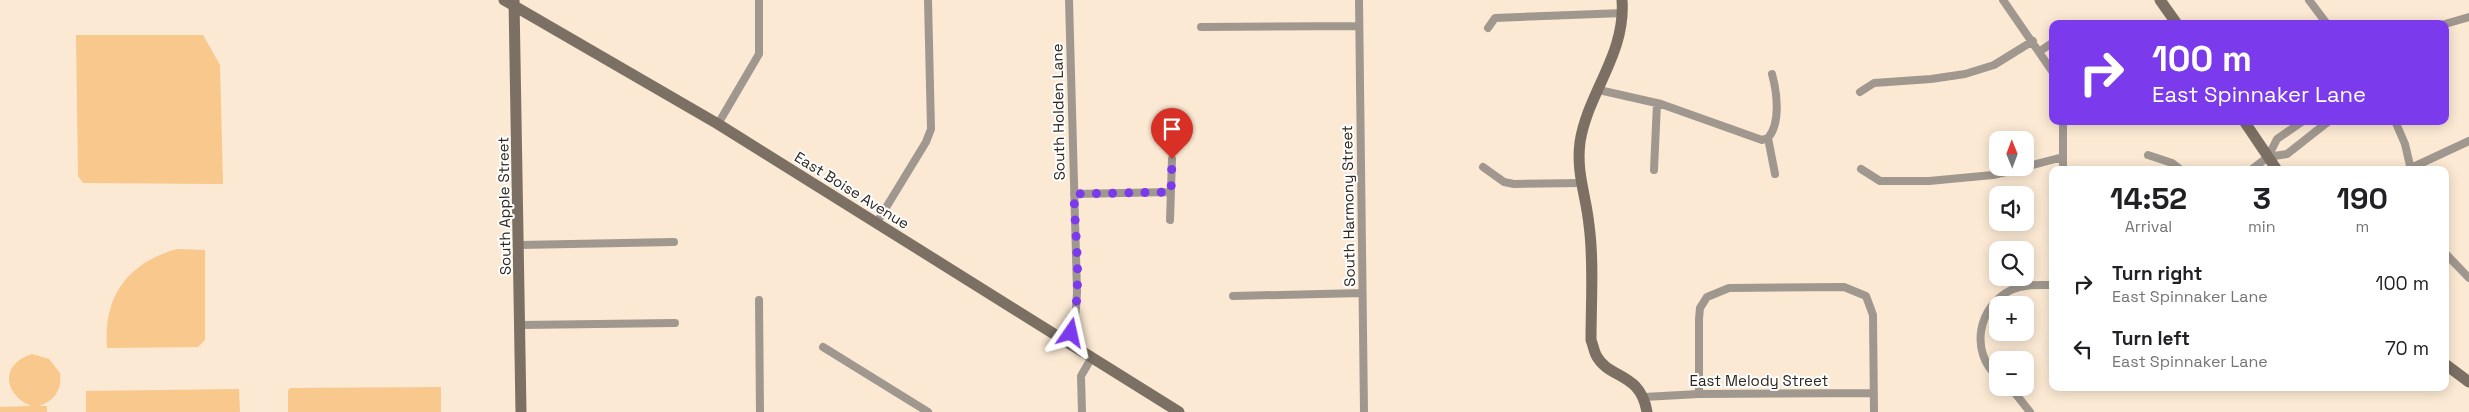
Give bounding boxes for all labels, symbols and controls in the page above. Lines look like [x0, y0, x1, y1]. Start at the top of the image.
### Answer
text: 100 m [2152, 37, 2252, 81]
icon: right [2069, 40, 2134, 105]
street label: South Holden Lane [1047, 43, 1069, 181]
text: East Spinnaker Lane [2152, 80, 2366, 108]
pin [1151, 108, 1193, 159]
icon: arrive [1158, 115, 1186, 143]
street label: South Harmony Street [1337, 125, 1359, 287]
north arrow [1989, 131, 2034, 176]
map controls [1989, 131, 2034, 396]
street label: South Apple Street [493, 137, 515, 275]
street label: East Boise Avenue [791, 147, 913, 233]
text: 14:52 [2110, 179, 2187, 218]
text: 3 [2253, 179, 2271, 218]
text: 190 [2336, 179, 2388, 218]
button: sound [1989, 186, 2034, 231]
text: Arrival [2125, 216, 2172, 237]
text: min [2248, 216, 2276, 237]
text: m [2355, 216, 2369, 237]
button: search [1989, 241, 2034, 286]
text: Turn right [2112, 261, 2202, 286]
icon: right [2069, 270, 2097, 298]
text: 100 m [2375, 271, 2429, 296]
text: East Spinnaker Lane [2112, 286, 2268, 307]
button: + [1989, 296, 2034, 341]
position arrow [1044, 306, 1096, 358]
text: Turn left [2112, 326, 2190, 351]
icon: left [2069, 335, 2097, 363]
text: 70 m [2385, 336, 2429, 361]
button: − [1989, 351, 2034, 396]
text: East Spinnaker Lane [2112, 351, 2268, 372]
street label: East Melody Street [1690, 371, 1829, 390]

